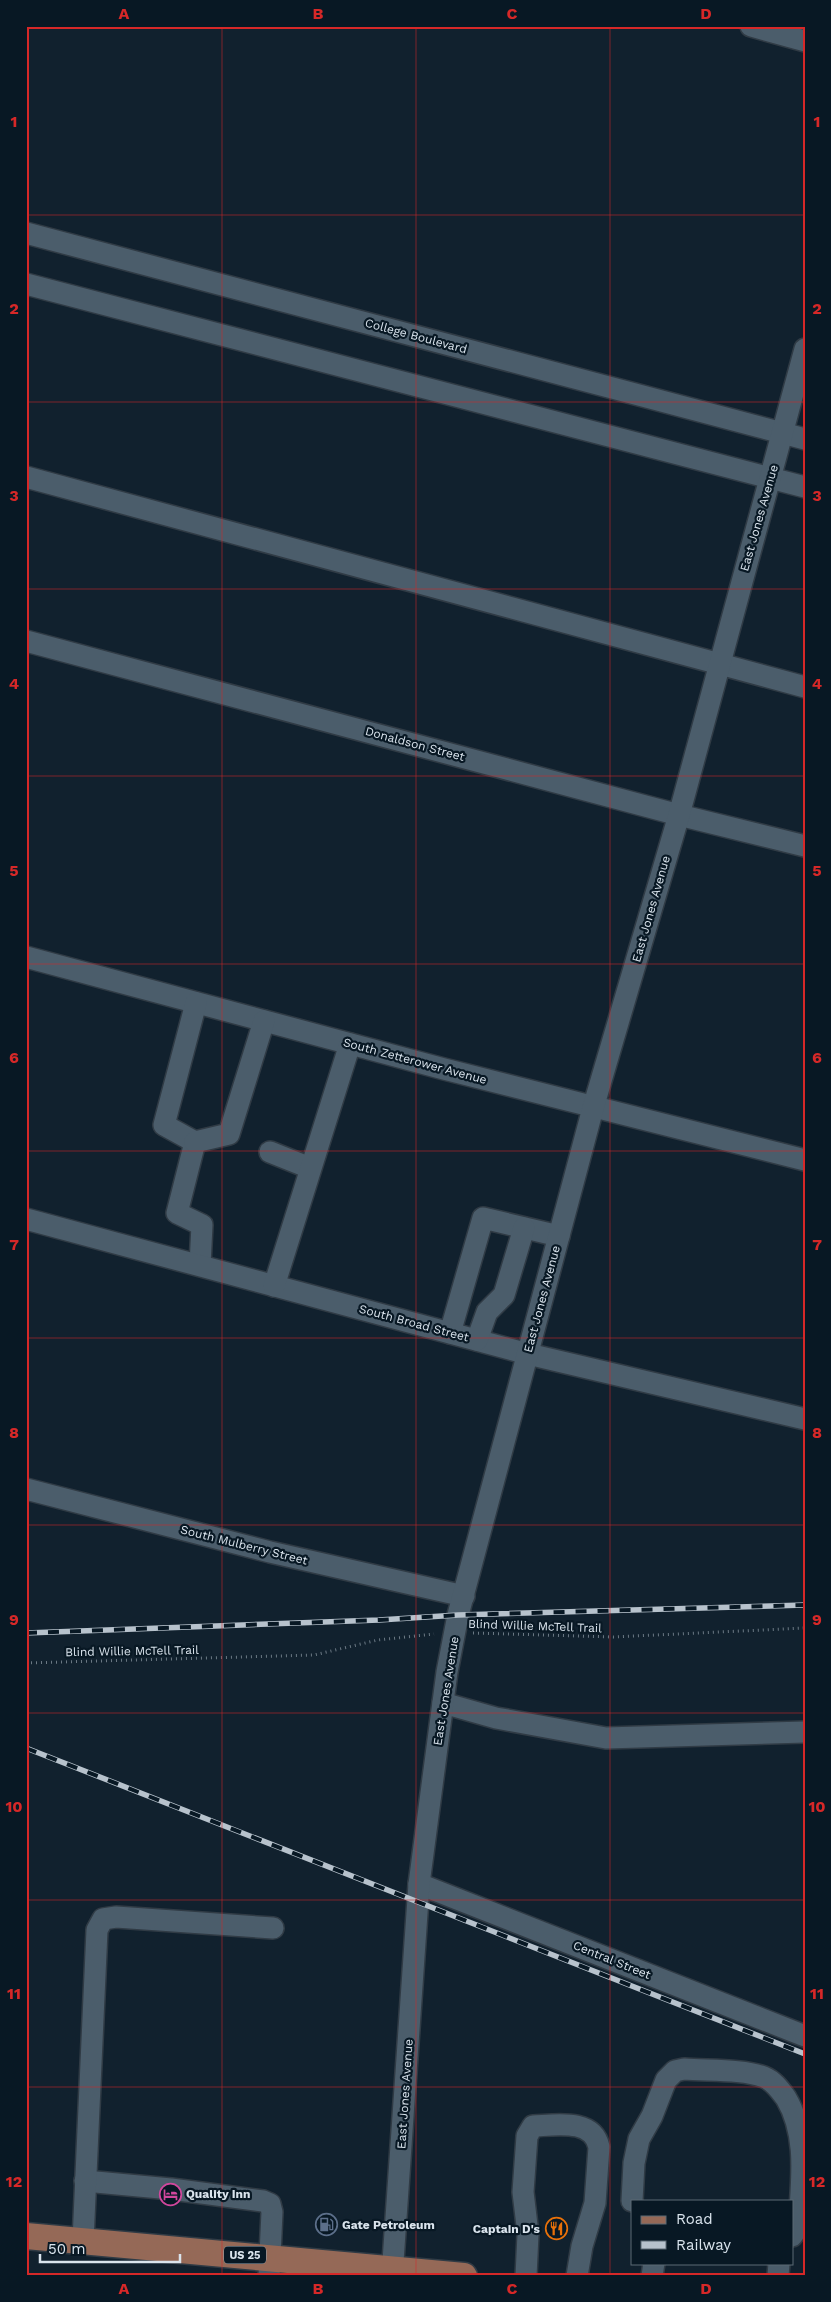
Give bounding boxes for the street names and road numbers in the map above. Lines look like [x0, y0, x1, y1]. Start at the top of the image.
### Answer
street label: College Boulevard [363, 316, 469, 356]
street label: East Jones Avenue [737, 463, 781, 573]
street label: Donaldson Street [364, 724, 466, 764]
street label: East Jones Avenue [629, 854, 673, 964]
street label: South Zetterower Avenue [342, 1035, 488, 1087]
street label: East Jones Avenue [521, 1244, 563, 1354]
street label: South Broad Street [358, 1302, 470, 1344]
street label: South Mulberry Street [179, 1522, 309, 1568]
street label: Blind Willie McTell Trail [468, 1617, 602, 1635]
street label: East Jones Avenue [430, 1635, 462, 1747]
street label: Blind Willie McTell Trail [65, 1643, 199, 1659]
street label: Central Street [571, 1938, 653, 1982]
street label: East Jones Avenue [394, 2038, 416, 2149]
road number: US 25 [224, 2246, 266, 2264]

